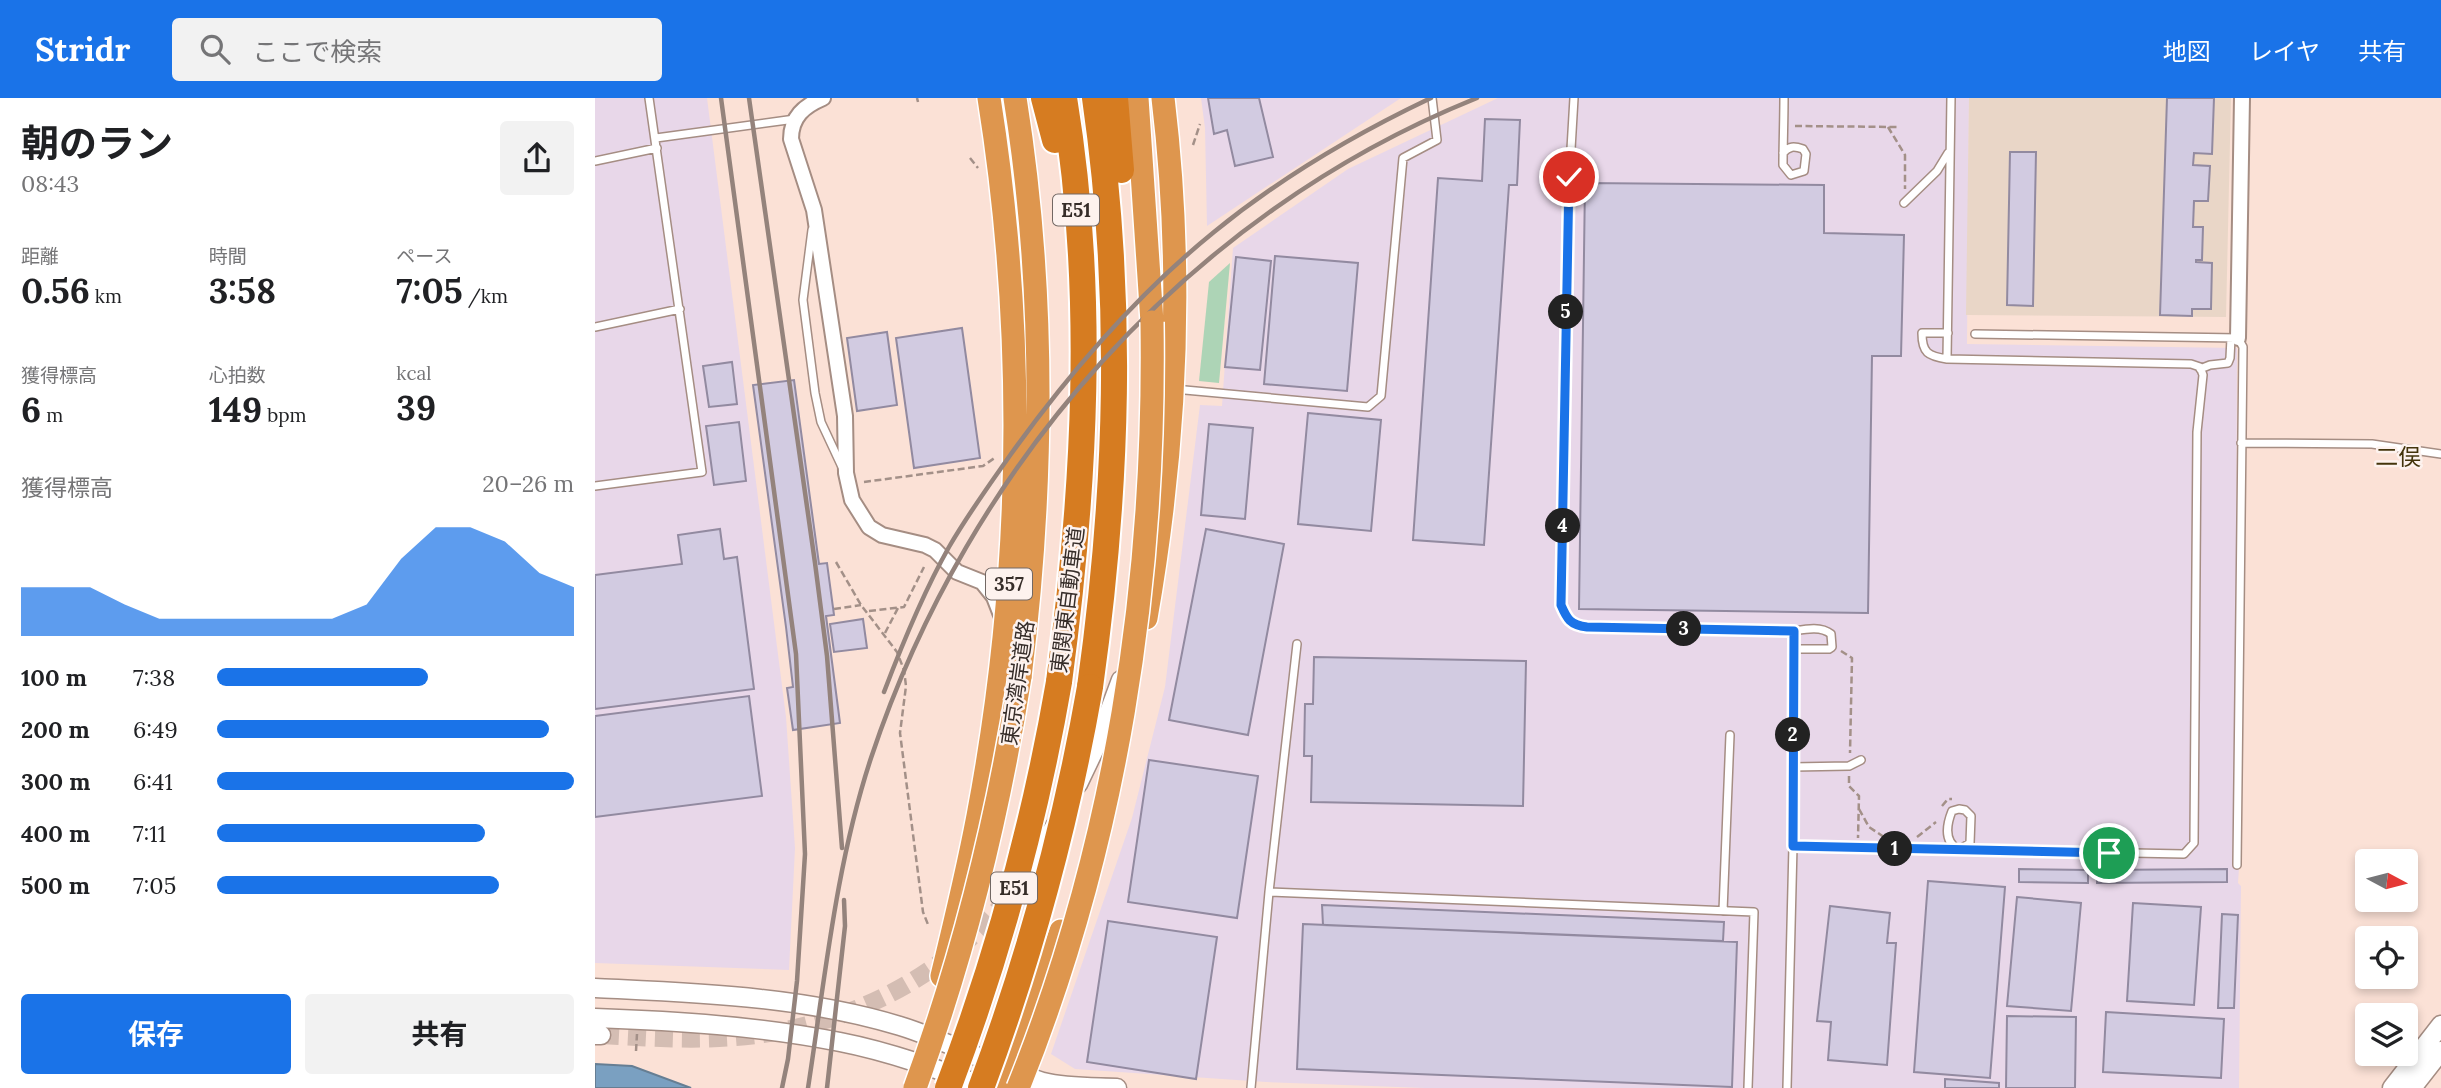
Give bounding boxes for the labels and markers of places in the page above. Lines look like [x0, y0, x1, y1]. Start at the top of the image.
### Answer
pin [1539, 147, 1599, 207]
pin: 5 [1549, 294, 1583, 330]
pin: 4 [1545, 508, 1581, 544]
pin: 3 [1667, 612, 1701, 646]
pin: 2 [1775, 718, 1811, 752]
pin [2079, 823, 2139, 883]
pin: 1 [1877, 832, 1913, 866]

